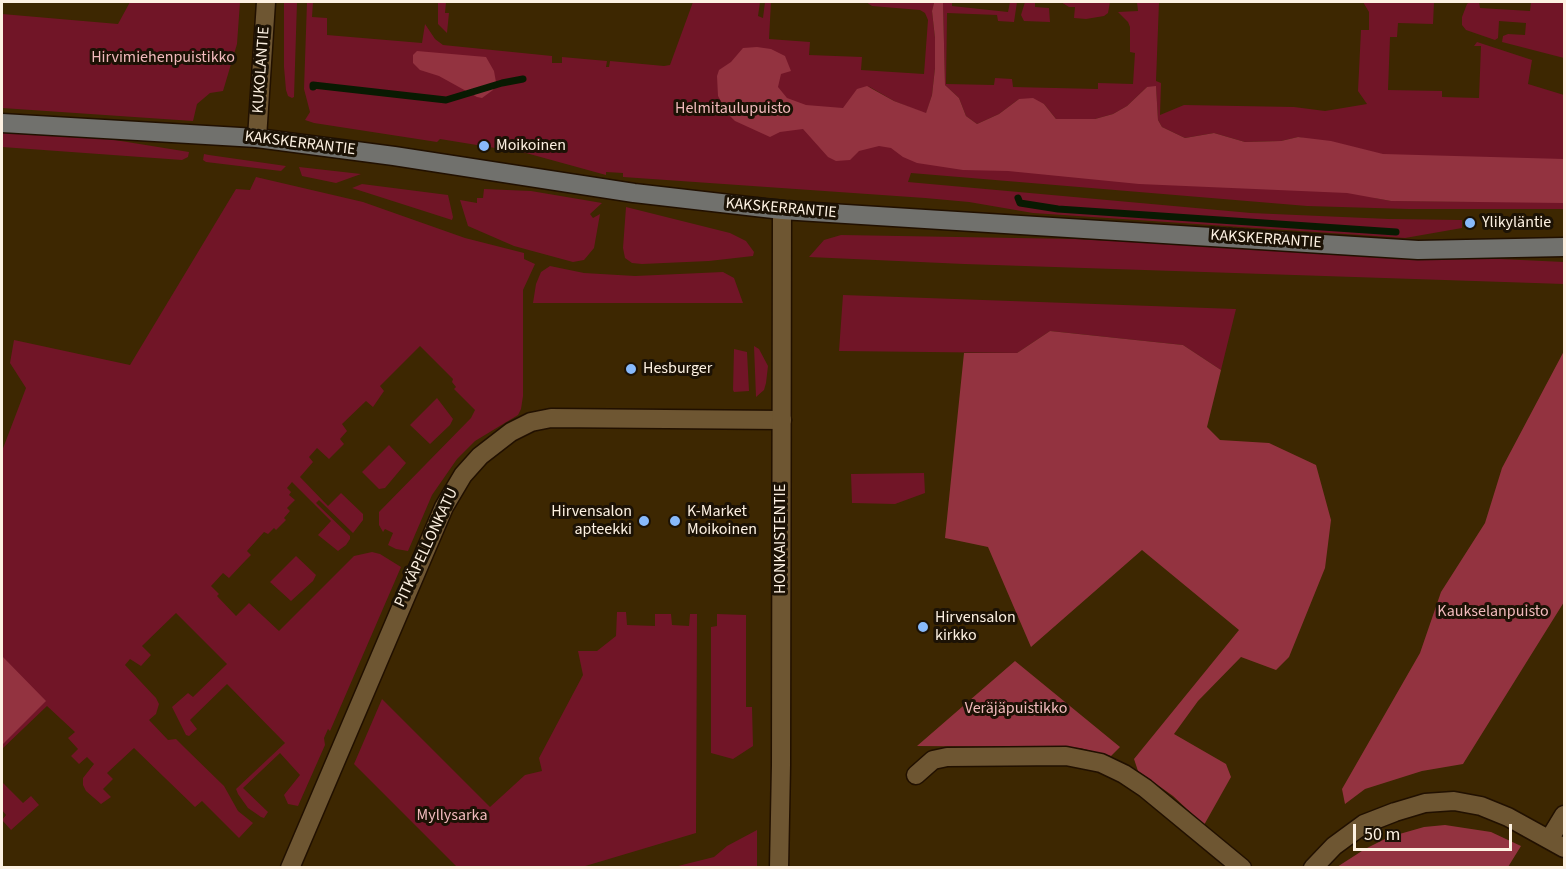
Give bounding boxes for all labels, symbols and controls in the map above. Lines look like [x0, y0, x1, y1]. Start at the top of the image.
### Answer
street label: KUKOLANTIE [249, 26, 275, 114]
park label: Hirvimiehenpuistikko [91, 48, 235, 68]
park label: Helmitaulupuisto [675, 99, 791, 119]
street label: KAKSKERRANTIE [243, 128, 357, 160]
place label: Moikoinen [496, 136, 566, 156]
marker: Moikoinen [477, 139, 491, 153]
street label: KAKSKERRANTIE [725, 195, 837, 223]
place label: Ylikyläntie [1482, 213, 1551, 233]
marker: Ylikyläntie [1463, 216, 1477, 230]
street label: KAKSKERRANTIE [1210, 227, 1322, 253]
place label: Hesburger [643, 359, 712, 379]
marker: Hesburger [624, 362, 638, 376]
street label: HONKAISTENTIE [771, 484, 791, 594]
street label: PITKÄPELLONKATU [391, 485, 463, 611]
place label: Hirvensalon apteekki [551, 502, 632, 540]
place label: K-Market Moikoinen [687, 502, 757, 540]
marker: Hirvensalon apteekki [637, 514, 651, 528]
marker: K-Market Moikoinen [668, 514, 682, 528]
park label: Kaukselanpuisto [1437, 602, 1549, 622]
place label: Hirvensalon kirkko [935, 608, 1016, 646]
marker: Hirvensalon kirkko [916, 620, 930, 634]
park label: Veräjäpuistikko [965, 699, 1067, 719]
park label: Myllysarka [417, 806, 487, 826]
scale bar [1356, 812, 1515, 850]
text: 50 m [1364, 822, 1400, 847]

